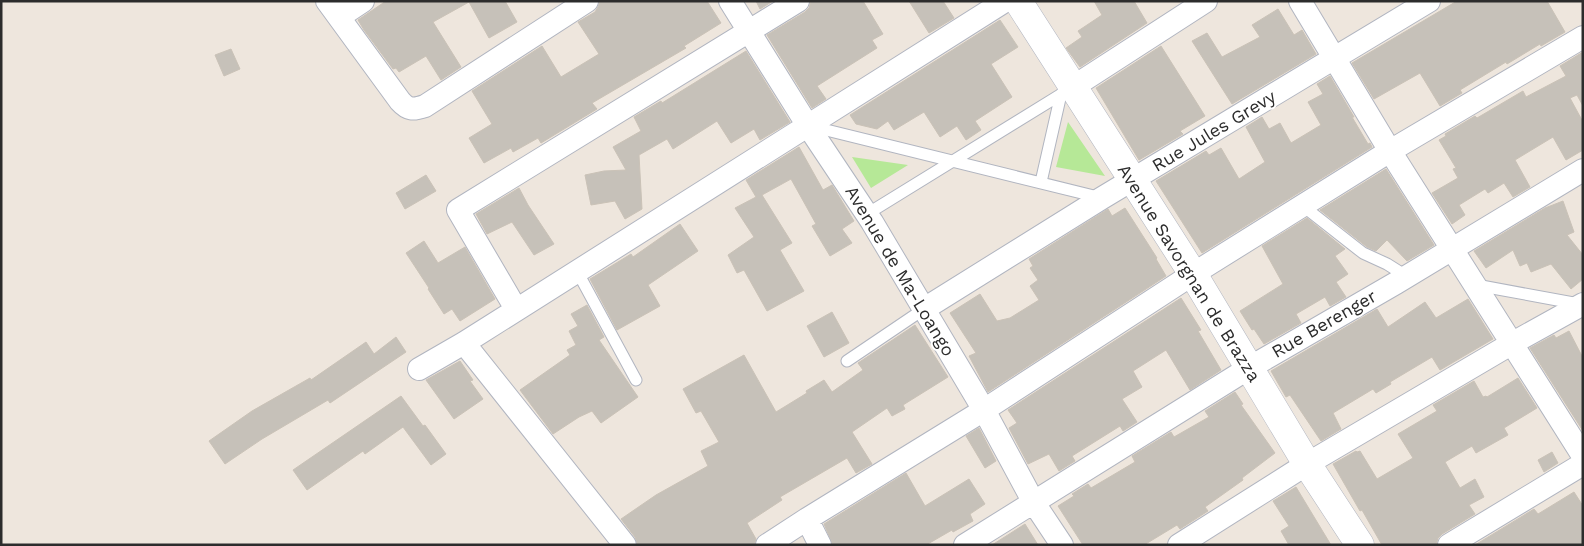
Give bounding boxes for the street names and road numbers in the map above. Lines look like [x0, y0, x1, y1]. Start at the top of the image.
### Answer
street label: Rue Jules Grevy [1148, 85, 1280, 176]
street label: Avenue Savorgnan de Brazza [1114, 160, 1265, 385]
street label: Avenue de Ma-Loango [841, 182, 960, 360]
street label: Rue Berenger [1268, 285, 1380, 362]

